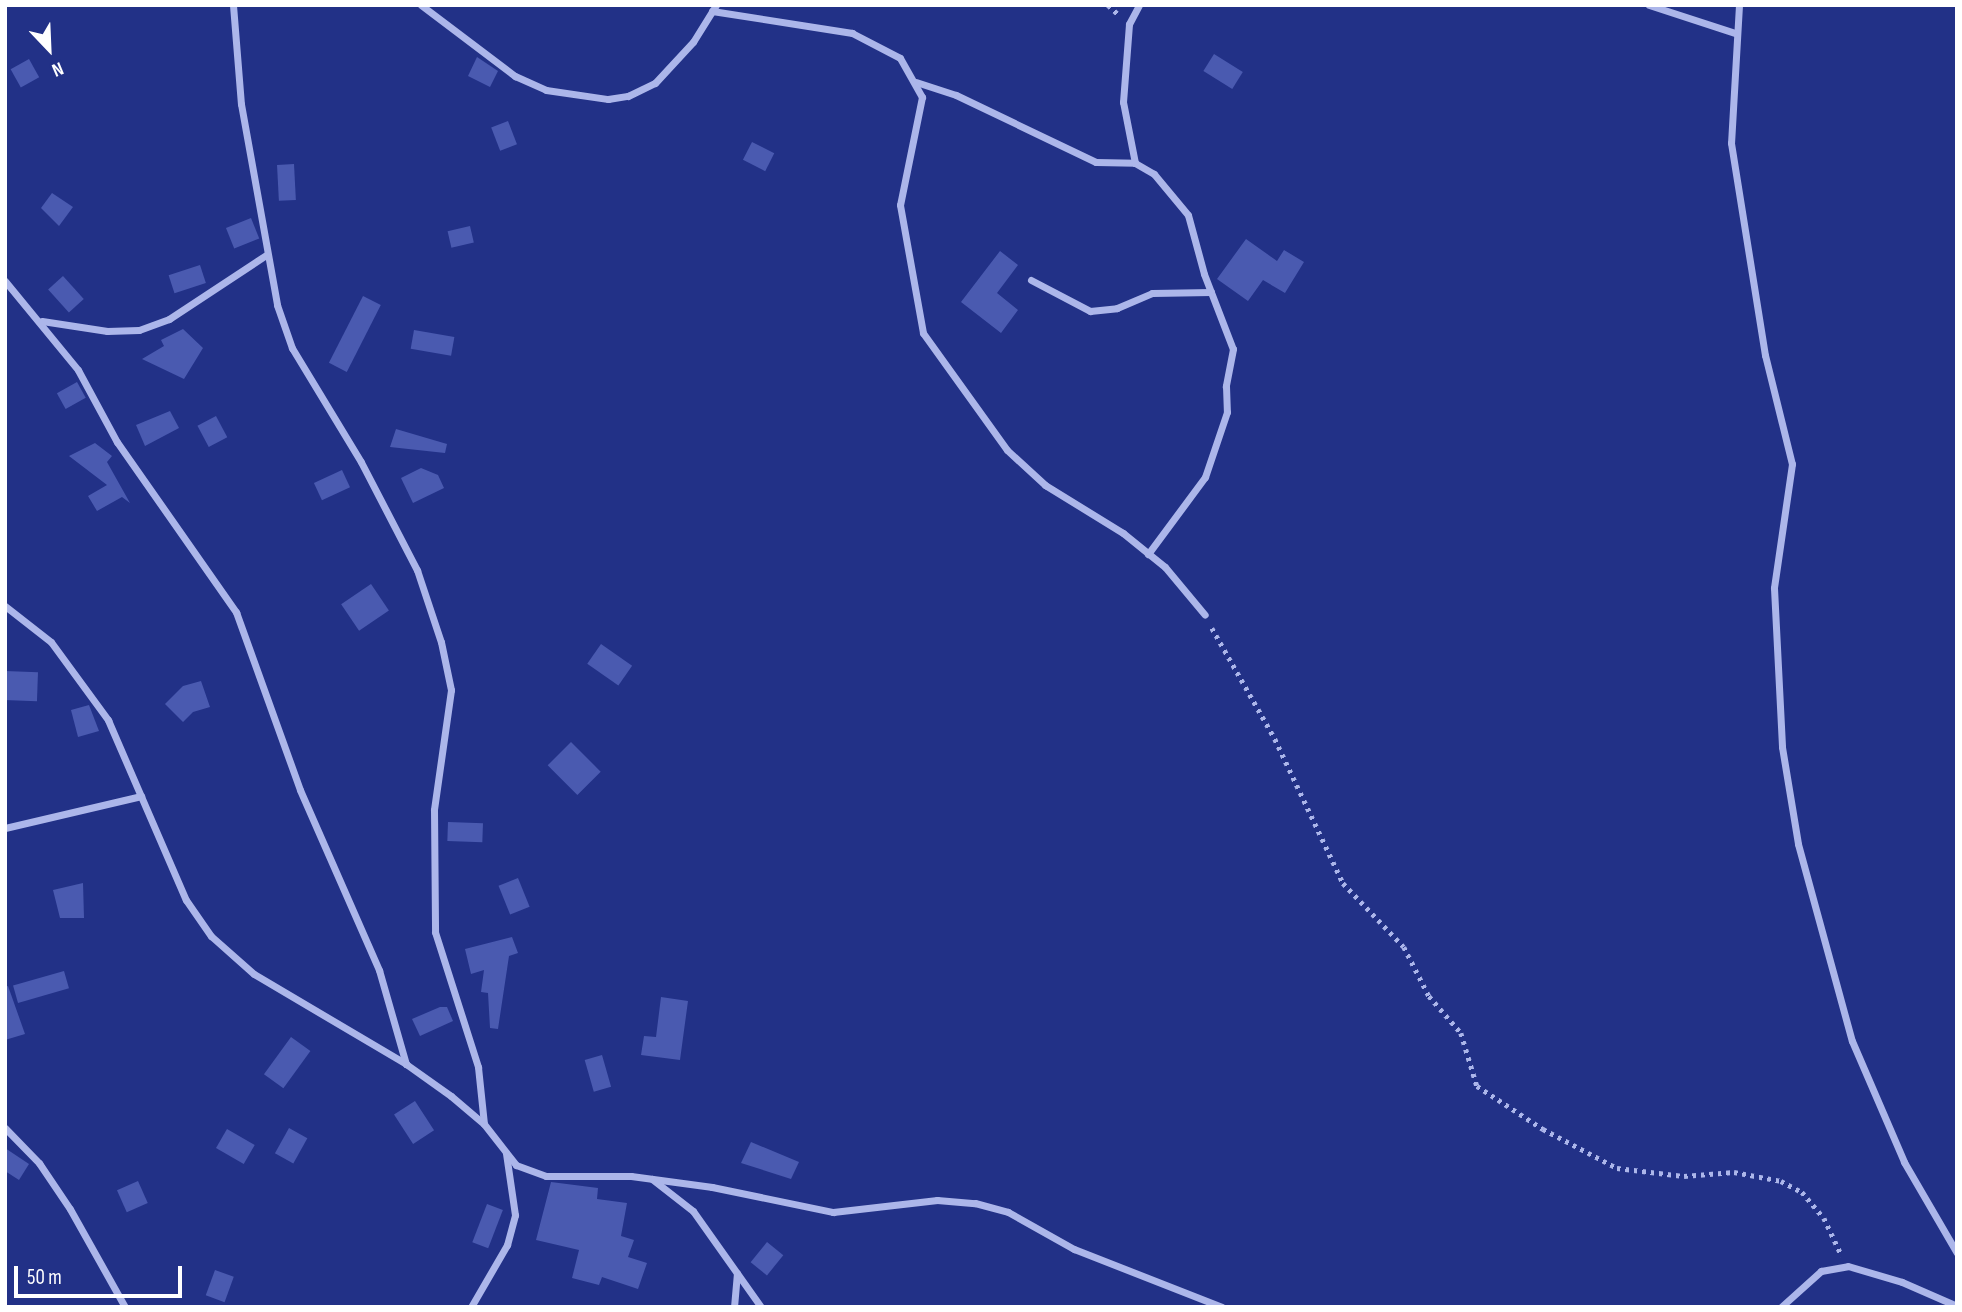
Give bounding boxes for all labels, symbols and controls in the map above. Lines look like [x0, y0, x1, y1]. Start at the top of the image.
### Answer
north arrow [14, 14, 84, 84]
text: N [48, 56, 67, 81]
scale bar [18, 1252, 186, 1296]
text: 50 m [27, 1265, 62, 1290]

